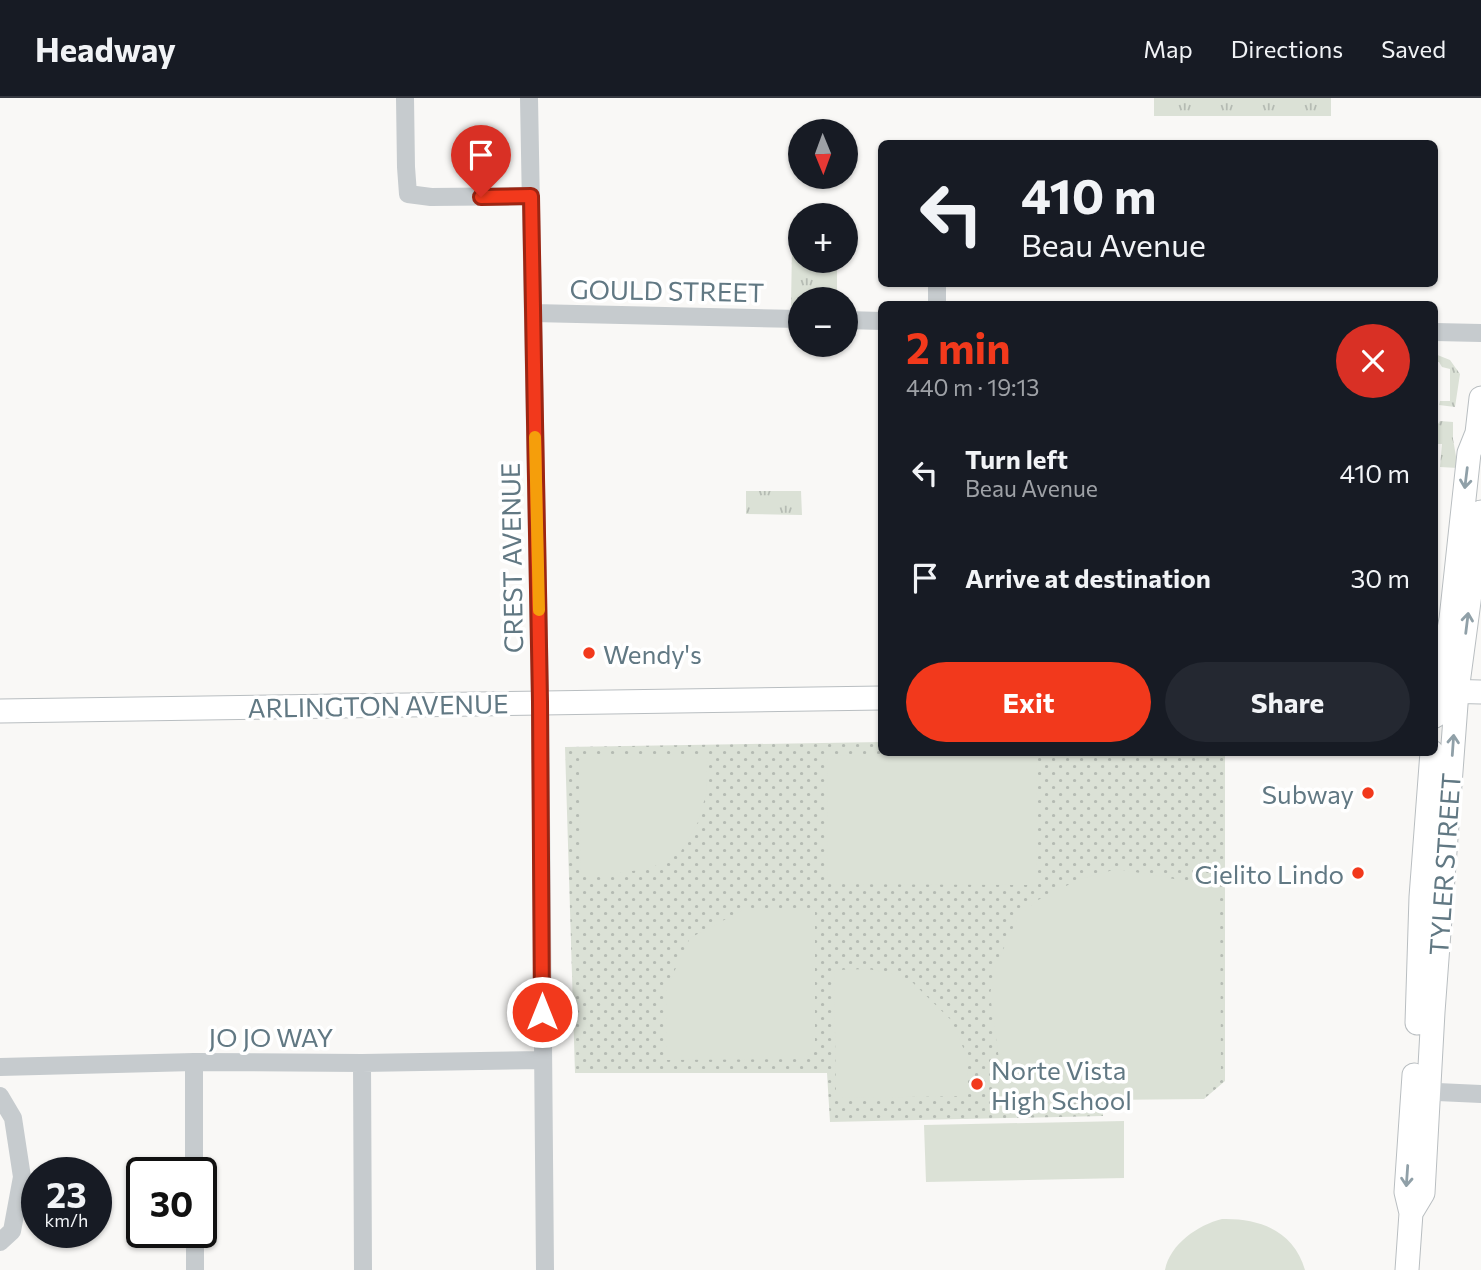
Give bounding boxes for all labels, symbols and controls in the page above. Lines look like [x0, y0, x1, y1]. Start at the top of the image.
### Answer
text: Headway [35, 28, 176, 69]
text: Map [1143, 34, 1193, 63]
text: Directions [1231, 34, 1343, 63]
text: Saved [1381, 34, 1446, 63]
north arrow [788, 119, 858, 189]
map controls [788, 119, 858, 357]
pin [451, 125, 511, 197]
icon: arrive [462, 136, 500, 174]
text: 410 m [1021, 164, 1156, 224]
icon: left [906, 168, 997, 259]
button: + [788, 203, 858, 273]
text: Beau Avenue [1021, 224, 1206, 264]
street label: GOULD STREET [569, 273, 765, 307]
button: − [788, 287, 858, 357]
text: 2 min [906, 321, 1011, 373]
button: close [1336, 324, 1410, 398]
text: 440 m · 19:13 [906, 373, 1040, 401]
text: Turn left [965, 443, 1068, 474]
icon: left [906, 454, 944, 492]
text: 410 m [1339, 457, 1410, 488]
street label: CREST AVENUE [494, 462, 528, 654]
one-way arrow [1460, 466, 1473, 488]
text: Beau Avenue [965, 474, 1098, 502]
icon: arrive [906, 559, 944, 597]
text: Arrive at destination [965, 562, 1211, 593]
text: 30 m [1351, 562, 1410, 593]
one-way arrow [1461, 613, 1474, 635]
place label: Wendy's [603, 638, 702, 669]
marker: Wendy's [581, 645, 597, 661]
button: Exit [906, 662, 1151, 742]
button: Share [1165, 662, 1410, 742]
street label: ARLINGTON AVENUE [247, 687, 509, 723]
one-way arrow [1447, 734, 1460, 756]
street label: TYLER STREET [1422, 772, 1466, 956]
place label: Subway [1262, 778, 1354, 809]
marker: Subway [1360, 785, 1376, 801]
place label: Cielito Lindo [1195, 858, 1344, 889]
marker: Cielito Lindo [1350, 865, 1366, 881]
position arrow [505, 975, 579, 1049]
street label: JO JO WAY [209, 1021, 333, 1052]
place label: Norte Vista High School [991, 1054, 1132, 1115]
marker: Norte Vista High School [969, 1076, 985, 1092]
speed limit sign: 30 [126, 1157, 217, 1248]
one-way arrow [1400, 1165, 1413, 1187]
text: 23 [46, 1172, 87, 1215]
text: km/h [45, 1209, 88, 1231]

